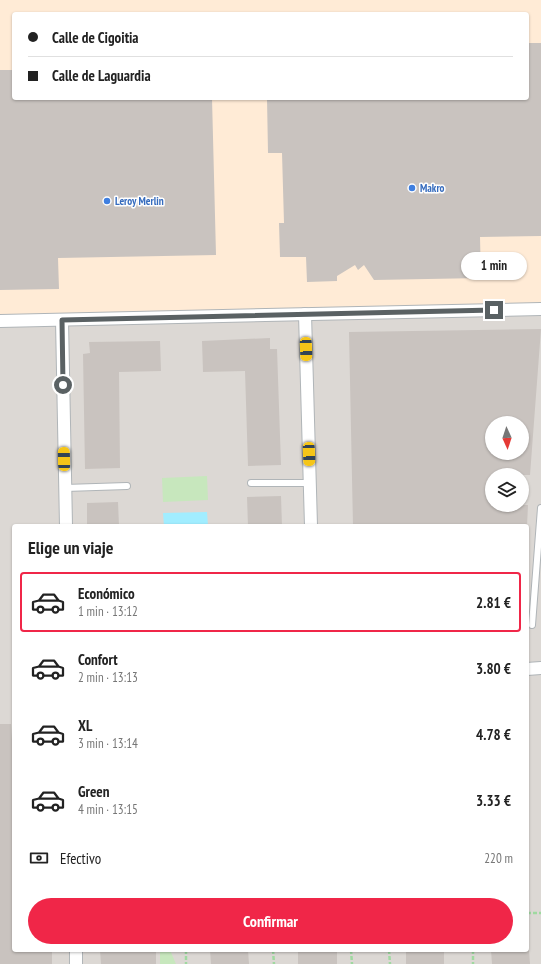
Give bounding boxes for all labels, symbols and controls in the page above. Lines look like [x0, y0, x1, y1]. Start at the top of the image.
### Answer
text: Calle de Cigoitia [52, 28, 139, 47]
text: Calle de Laguardia [52, 66, 151, 85]
place label: Makro [420, 181, 445, 195]
marker: Makro [407, 183, 417, 193]
place label: Leroy Merlin [115, 194, 164, 208]
marker: Leroy Merlin [102, 196, 112, 206]
callout: 1 min [461, 252, 527, 280]
text: 1 min [481, 257, 507, 274]
route end [485, 301, 503, 319]
car [300, 337, 312, 361]
route start [54, 376, 72, 394]
north arrow [485, 416, 529, 460]
map controls [485, 416, 529, 512]
car [303, 442, 315, 466]
car [58, 447, 70, 471]
button: layers [485, 468, 529, 512]
text: Elige un viaje [28, 536, 113, 559]
icon: car [30, 584, 66, 620]
text: Económico [78, 584, 135, 603]
text: 2.81 € [476, 593, 511, 612]
text: 1 min · 13:12 [78, 603, 138, 620]
icon: car [30, 650, 66, 686]
text: Confort [78, 650, 118, 669]
text: 3.80 € [476, 659, 511, 678]
text: 2 min · 13:13 [78, 669, 138, 686]
icon: car [30, 716, 66, 752]
text: XL [78, 716, 92, 735]
text: 4.78 € [476, 725, 511, 744]
text: 3 min · 13:14 [78, 735, 138, 752]
icon: car [30, 782, 66, 818]
text: Green [78, 782, 110, 801]
text: 3.33 € [476, 791, 511, 810]
text: 4 min · 13:15 [78, 801, 138, 818]
icon: cash [28, 847, 50, 869]
text: Efectivo [60, 849, 101, 868]
text: 220 m [484, 850, 513, 867]
button: Confirmar [28, 898, 513, 944]

